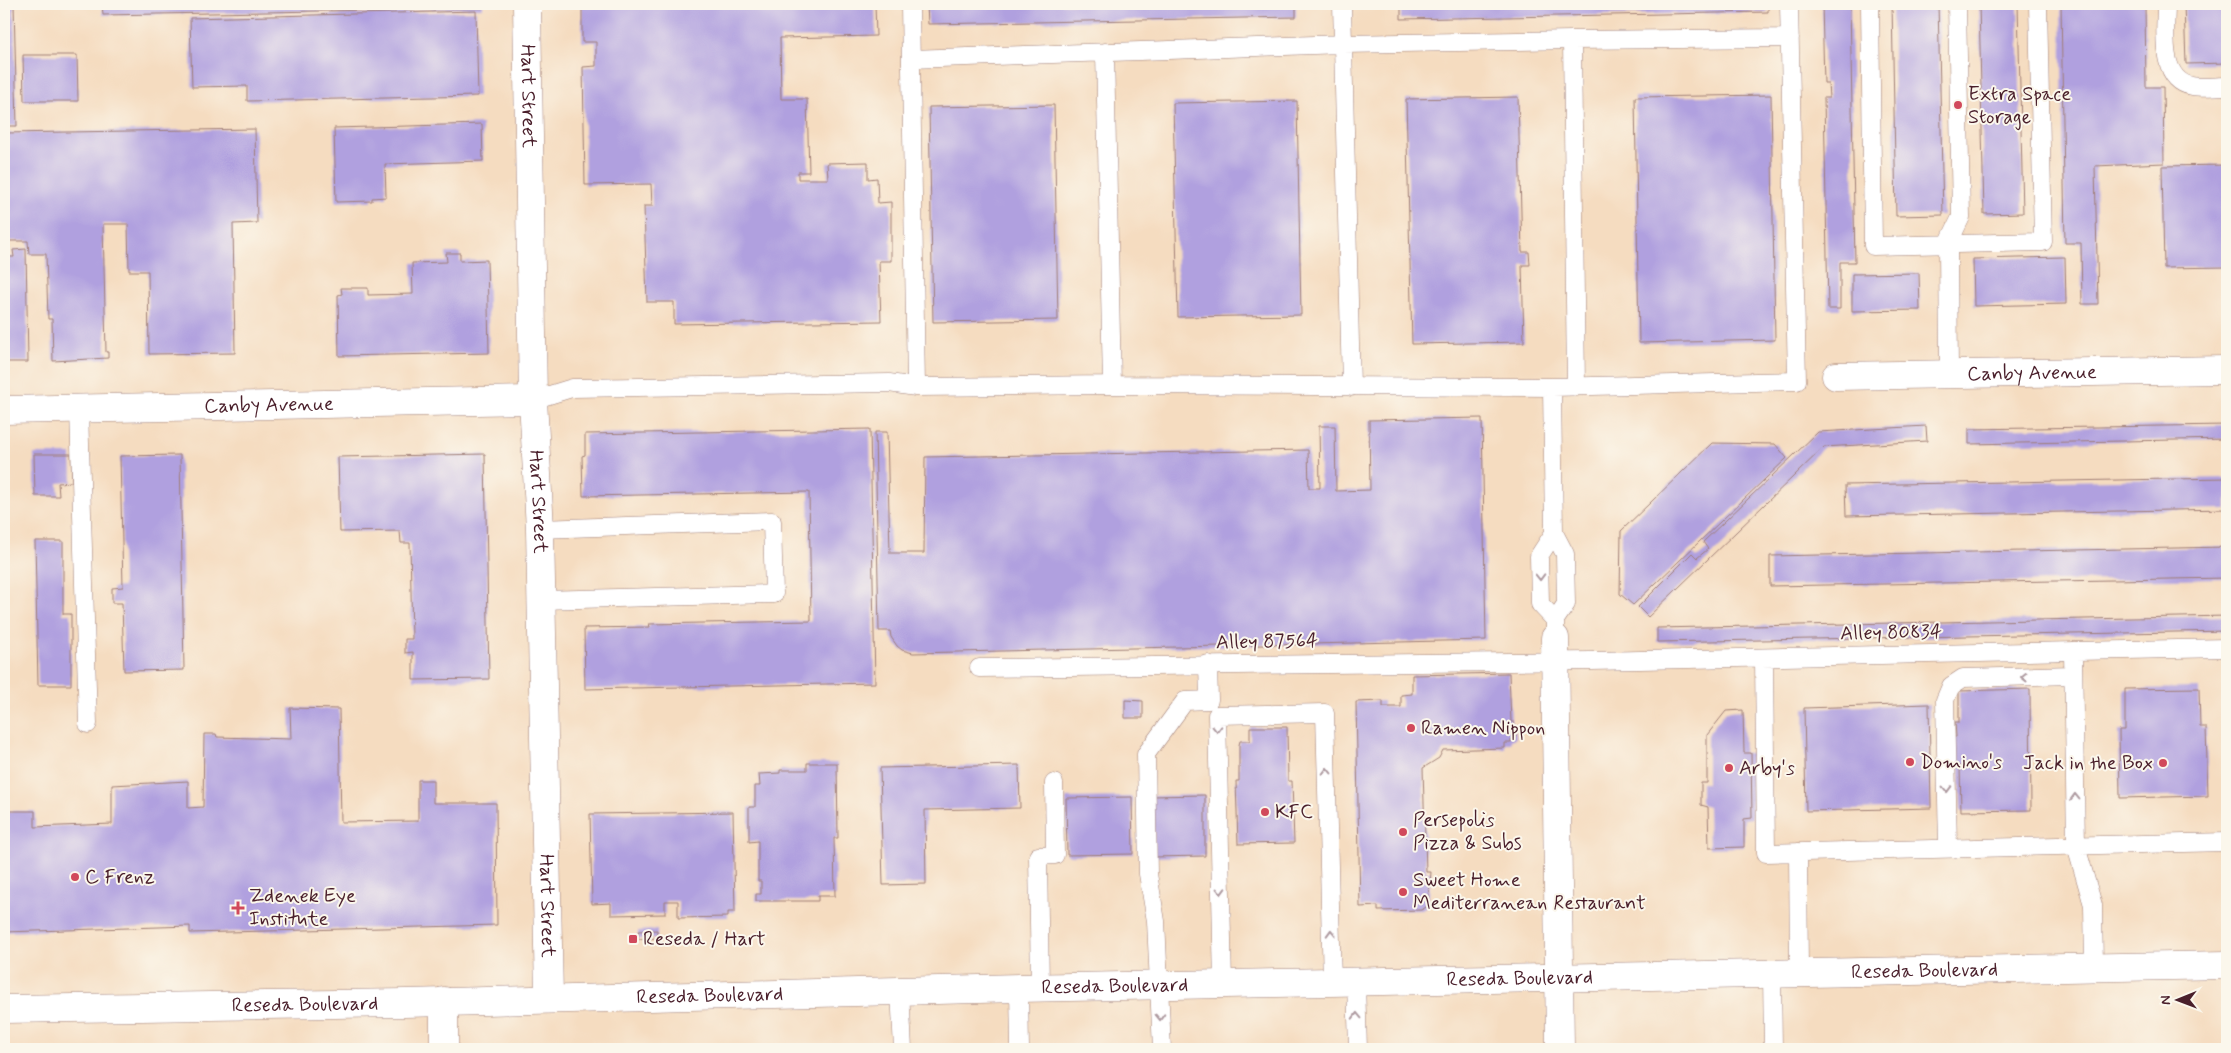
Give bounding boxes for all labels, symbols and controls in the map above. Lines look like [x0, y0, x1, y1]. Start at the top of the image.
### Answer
street label: Hart Street [514, 44, 543, 148]
place label: Extra Space Storage [1968, 81, 2071, 131]
marker: Extra Space Storage [1952, 99, 1964, 111]
street label: Canby Avenue [1967, 358, 2097, 387]
street label: Canby Avenue [204, 390, 334, 420]
street label: Hart Street [522, 449, 554, 554]
one-way arrow [1534, 574, 1545, 582]
street label: Alley 80834 [1840, 619, 1942, 647]
street label: Alley 87564 [1216, 628, 1318, 656]
one-way arrow [2020, 672, 2028, 682]
place label: Ramen Nippon [1421, 715, 1545, 742]
marker: Ramen Nippon [1405, 722, 1417, 734]
one-way arrow [1212, 726, 1222, 733]
place label: Domino's [1920, 749, 2002, 776]
place label: Jack in the Box [2023, 750, 2153, 777]
place label: Arby's [1739, 755, 1795, 782]
marker: Domino's [1904, 756, 1916, 768]
marker: Jack in the Box [2157, 757, 2169, 769]
marker: Arby's [1723, 762, 1735, 774]
one-way arrow [1321, 767, 1332, 775]
one-way arrow [1941, 785, 1952, 793]
one-way arrow [2070, 793, 2080, 800]
place label: KFC [1275, 799, 1313, 826]
marker: KFC [1259, 806, 1271, 818]
place label: Persepolis Pizza & Subs [1413, 807, 1522, 857]
marker: Persepolis Pizza & Subs [1397, 826, 1409, 838]
street label: Hart Street [533, 854, 562, 958]
place label: C Frenz [85, 864, 155, 891]
place label: Sweet Home Mediterranean Restaurant [1413, 867, 1646, 917]
marker: C Frenz [69, 871, 81, 883]
place label: Zdenek Eye Institute [249, 883, 356, 933]
marker: Sweet Home Mediterranean Restaurant [1397, 886, 1409, 898]
one-way arrow [1216, 888, 1226, 895]
marker: Zdenek Eye Institute [231, 901, 245, 915]
place label: Reseda / Hart [643, 926, 765, 953]
one-way arrow [1326, 929, 1336, 937]
marker: Reseda / Hart [627, 933, 639, 945]
street label: Reseda Boulevard [1851, 956, 1998, 986]
street label: Reseda Boulevard [1446, 964, 1593, 993]
street label: Reseda Boulevard [1041, 971, 1188, 1001]
north arrow [2154, 976, 2204, 1026]
street label: Reseda Boulevard [636, 980, 784, 1011]
street label: Reseda Boulevard [231, 990, 379, 1019]
text: N [2157, 995, 2175, 1005]
one-way arrow [1352, 1011, 1363, 1019]
one-way arrow [1155, 1014, 1166, 1022]

